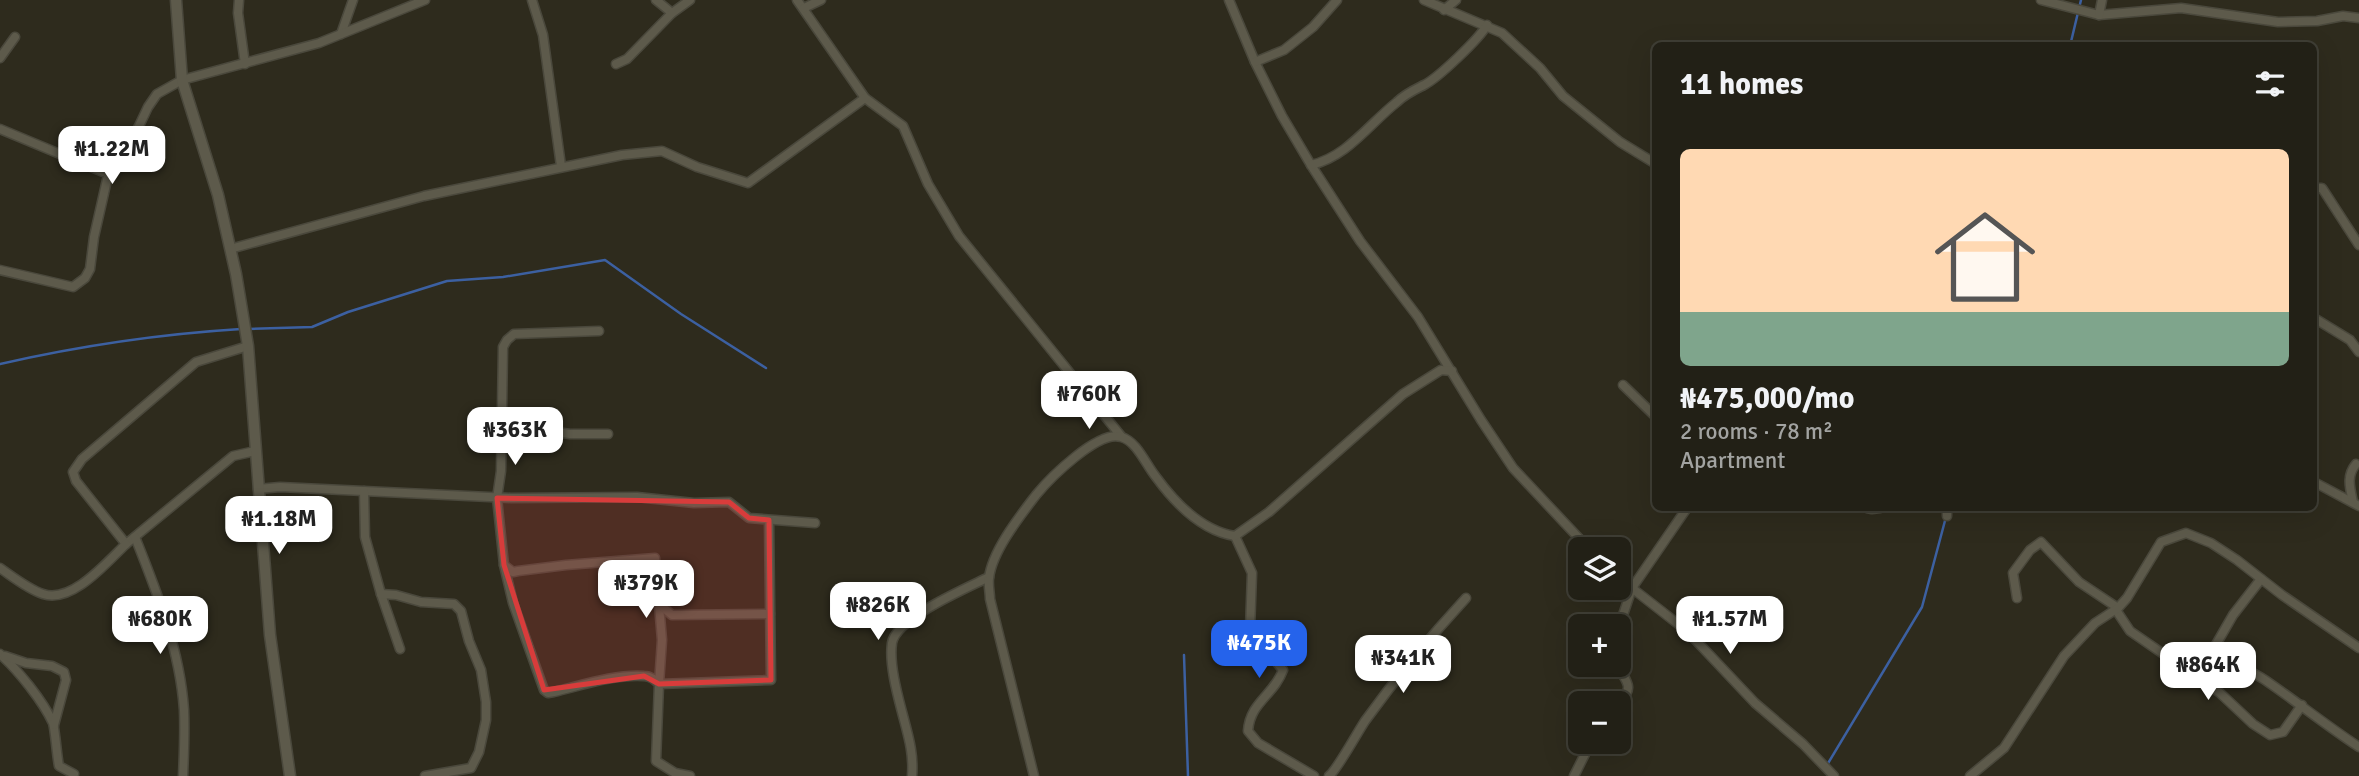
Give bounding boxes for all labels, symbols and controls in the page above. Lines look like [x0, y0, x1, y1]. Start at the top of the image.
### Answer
icon: filters [2251, 65, 2289, 103]
text: 11 homes [1680, 66, 1803, 103]
pin: ₦1.22M [55, 127, 169, 186]
text: ₦1.22M [74, 134, 150, 163]
icon: home [1922, 194, 2048, 320]
pin: ₦760K [1040, 372, 1138, 431]
text: ₦760K [1057, 379, 1121, 408]
text: ₦475,000/mo [1680, 380, 1854, 417]
pin: ₦363K [466, 407, 564, 467]
text: ₦363K [483, 415, 547, 444]
text: 2 rooms · 78 m² [1680, 417, 1833, 446]
text: Apartment [1680, 446, 1785, 475]
pin: ₦1.18M [222, 496, 336, 556]
text: ₦1.18M [241, 504, 317, 533]
map controls [1568, 537, 1631, 754]
button: layers [1568, 537, 1631, 600]
pin: ₦379K [597, 560, 695, 620]
text: ₦379K [614, 568, 678, 597]
pin: ₦826K [829, 582, 927, 642]
text: ₦826K [846, 590, 910, 619]
pin: ₦680K [111, 596, 209, 656]
pin: ₦1.57M [1673, 596, 1787, 656]
text: ₦680K [128, 604, 192, 633]
text: ₦1.57M [1692, 604, 1768, 633]
button: + [1568, 614, 1631, 677]
pin: ₦475K [1210, 620, 1308, 680]
text: ₦475K [1227, 628, 1291, 657]
pin: ₦341K [1354, 636, 1452, 695]
pin: ₦864K [2159, 642, 2257, 702]
text: ₦341K [1371, 643, 1435, 672]
text: ₦864K [2176, 650, 2240, 679]
button: − [1568, 691, 1631, 754]

